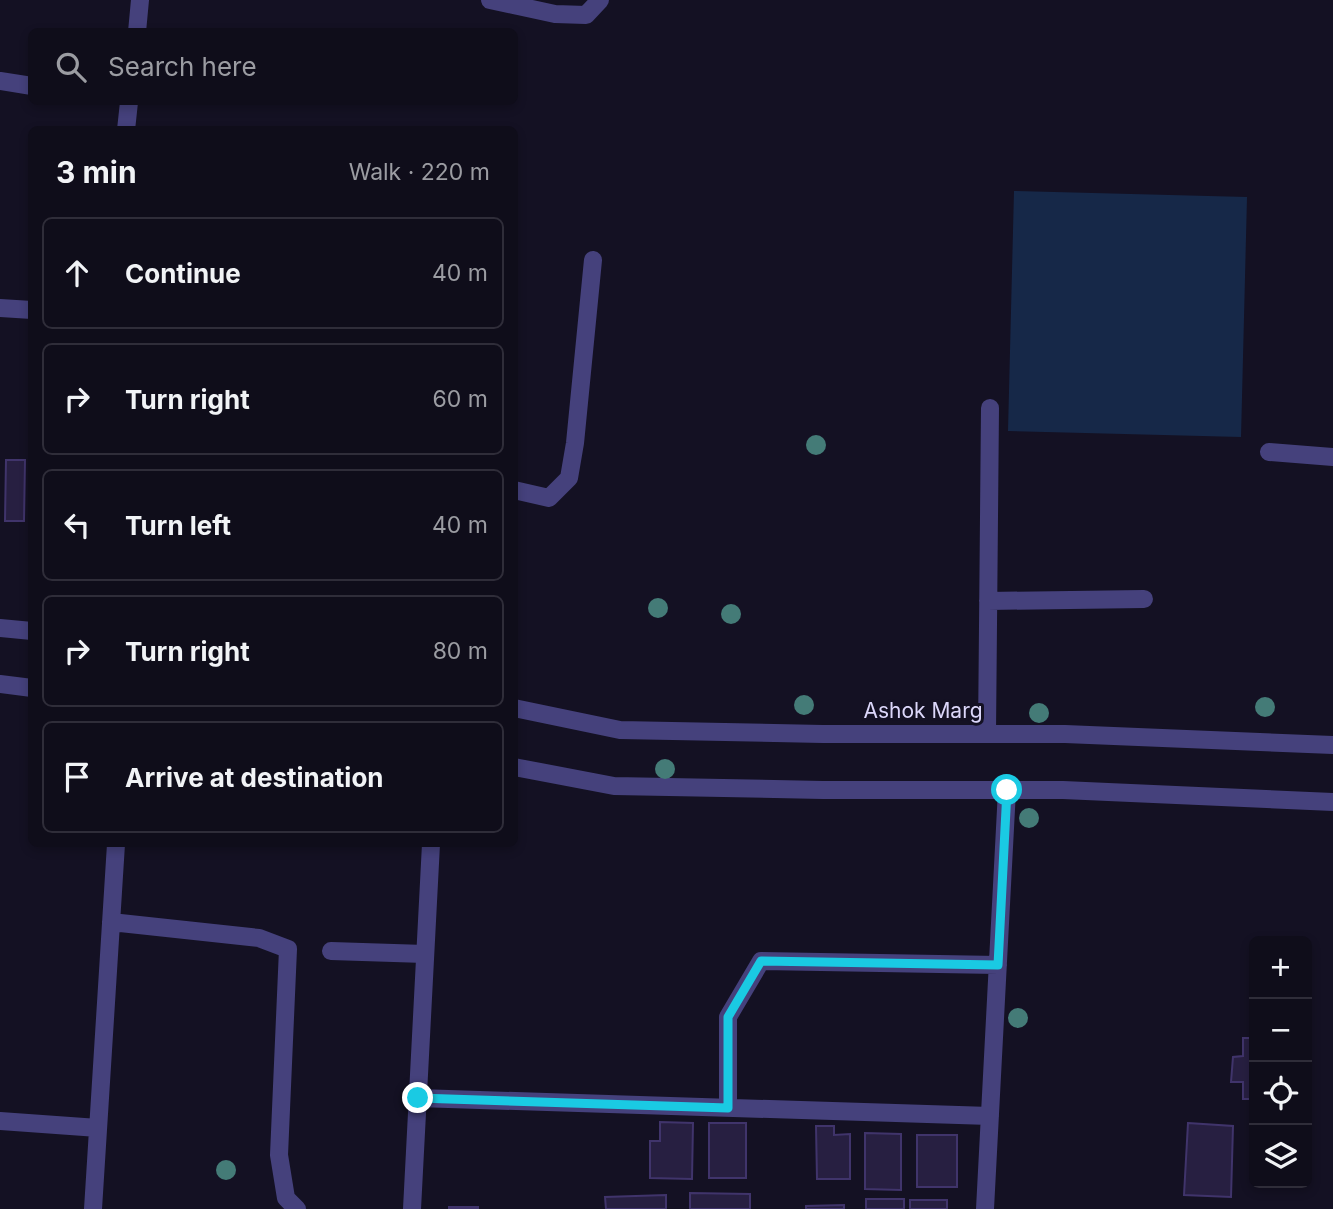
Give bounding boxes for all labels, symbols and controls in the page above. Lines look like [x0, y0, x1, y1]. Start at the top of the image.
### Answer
search box [28, 28, 518, 105]
icon: search [52, 48, 90, 86]
text: Search here [108, 51, 257, 82]
text: 3 min [56, 154, 137, 190]
text: Walk · 220 m [349, 158, 490, 186]
icon: ahead [58, 254, 96, 292]
text: Continue [125, 258, 241, 289]
text: 40 m [432, 259, 488, 287]
icon: right [58, 380, 96, 418]
text: Turn right [125, 384, 250, 415]
text: 60 m [433, 385, 488, 413]
icon: left [58, 506, 96, 544]
text: Turn left [125, 510, 231, 541]
text: 40 m [432, 511, 488, 539]
icon: right [58, 632, 96, 670]
text: Turn right [125, 636, 250, 667]
text: 80 m [433, 637, 488, 665]
street label: Ashok Marg [863, 698, 983, 723]
icon: arrive [58, 758, 96, 796]
text: Arrive at destination [125, 762, 384, 793]
route start [991, 774, 1022, 805]
map controls [1249, 936, 1312, 1188]
button: + [1249, 936, 1312, 999]
button: − [1249, 999, 1312, 1062]
button: locate [1249, 1062, 1312, 1125]
route end [402, 1082, 433, 1113]
button: layers [1249, 1125, 1312, 1188]

